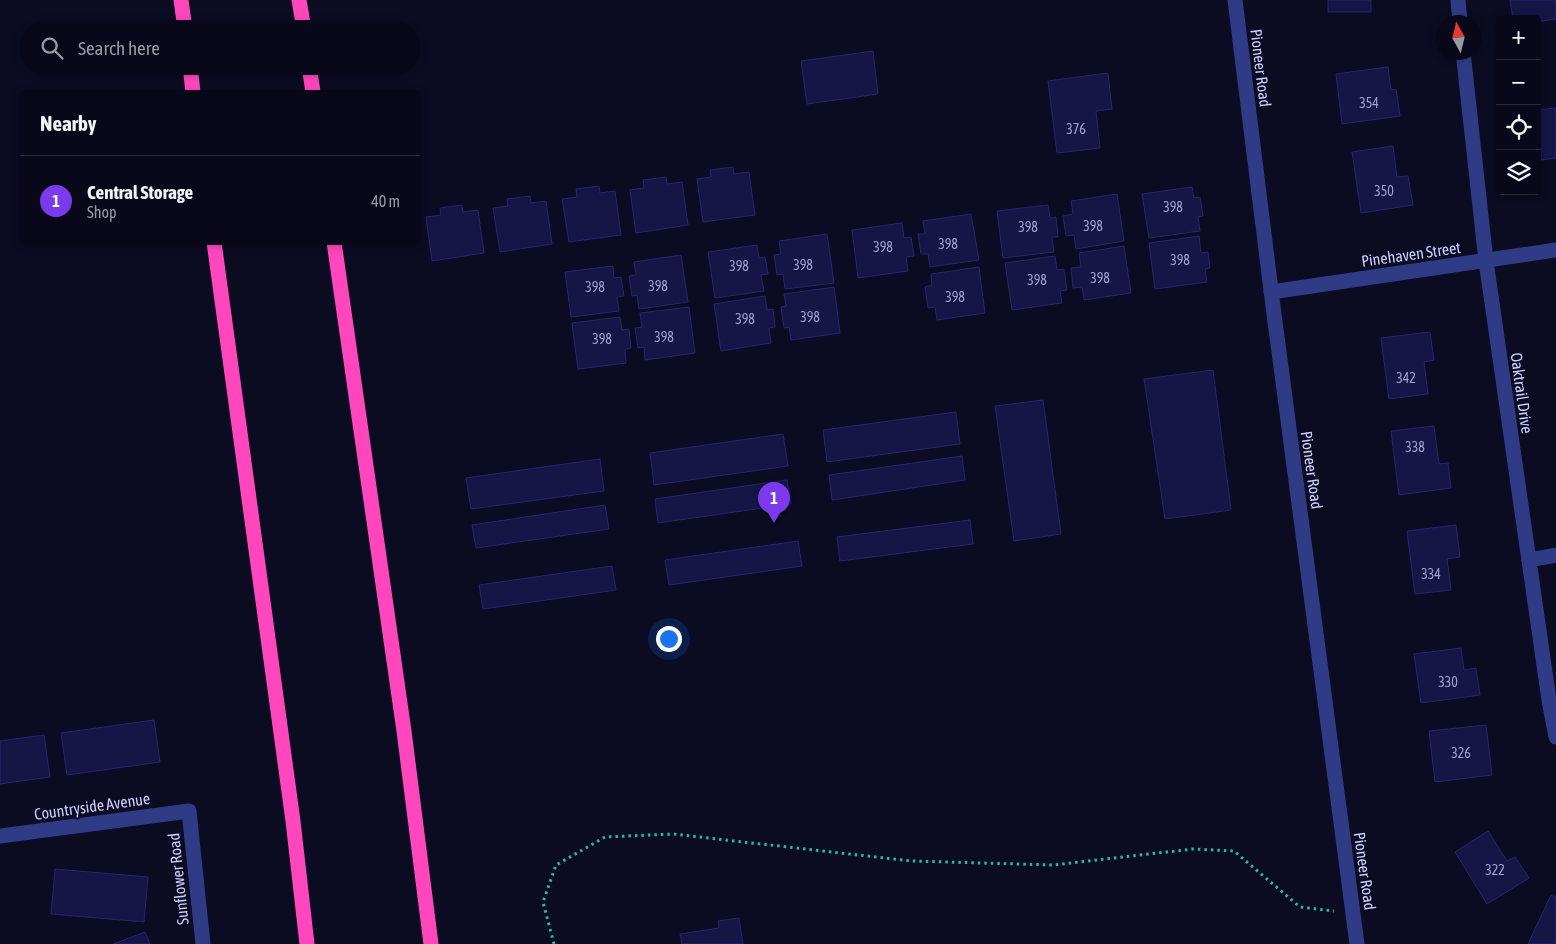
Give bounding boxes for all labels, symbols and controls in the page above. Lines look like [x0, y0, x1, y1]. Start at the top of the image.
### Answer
north arrow [1436, 15, 1481, 60]
map controls [1496, 15, 1541, 195]
button: + [1496, 15, 1541, 60]
search box [20, 20, 420, 75]
street label: Pioneer Road [1247, 28, 1275, 108]
icon: search [38, 34, 66, 62]
text: Search here [78, 37, 160, 59]
button: − [1496, 60, 1541, 105]
house number: 354 [1359, 95, 1379, 111]
button: locate [1496, 105, 1541, 150]
text: Nearby [40, 111, 96, 135]
house number: 376 [1066, 121, 1086, 137]
button: layers [1496, 150, 1541, 195]
text: Central Storage [87, 181, 193, 203]
house number: 350 [1374, 183, 1394, 199]
text: 1 [52, 192, 60, 210]
text: 40 m [371, 192, 400, 210]
house number: 398 [1163, 199, 1183, 215]
text: Shop [87, 203, 117, 221]
house number: 398 [1083, 218, 1103, 234]
house number: 398 [1018, 219, 1038, 235]
house number: 398 [938, 236, 958, 252]
street label: Pinehaven Street [1360, 238, 1462, 270]
house number: 398 [873, 239, 893, 255]
house number: 398 [1170, 252, 1190, 268]
house number: 398 [793, 257, 813, 273]
house number: 398 [729, 258, 749, 274]
house number: 398 [1090, 270, 1110, 286]
house number: 398 [1027, 272, 1047, 288]
house number: 398 [648, 278, 668, 294]
house number: 398 [585, 279, 605, 295]
house number: 398 [945, 289, 965, 305]
house number: 398 [800, 309, 820, 325]
house number: 398 [735, 311, 755, 327]
house number: 398 [654, 329, 674, 345]
house number: 398 [592, 331, 612, 347]
street label: Oaktrail Drive [1507, 351, 1537, 435]
house number: 342 [1396, 370, 1416, 386]
street label: Pioneer Road [1298, 430, 1326, 510]
house number: 338 [1405, 439, 1425, 455]
pin: 1 [758, 482, 790, 523]
house number: 334 [1421, 566, 1441, 582]
your location [656, 626, 682, 652]
house number: 330 [1438, 674, 1458, 690]
house number: 326 [1451, 745, 1471, 761]
street label: Countryside Avenue [33, 789, 151, 824]
street label: Pioneer Road [1351, 831, 1379, 911]
street label: Sunflower Road [164, 832, 192, 926]
house number: 322 [1485, 862, 1505, 878]

